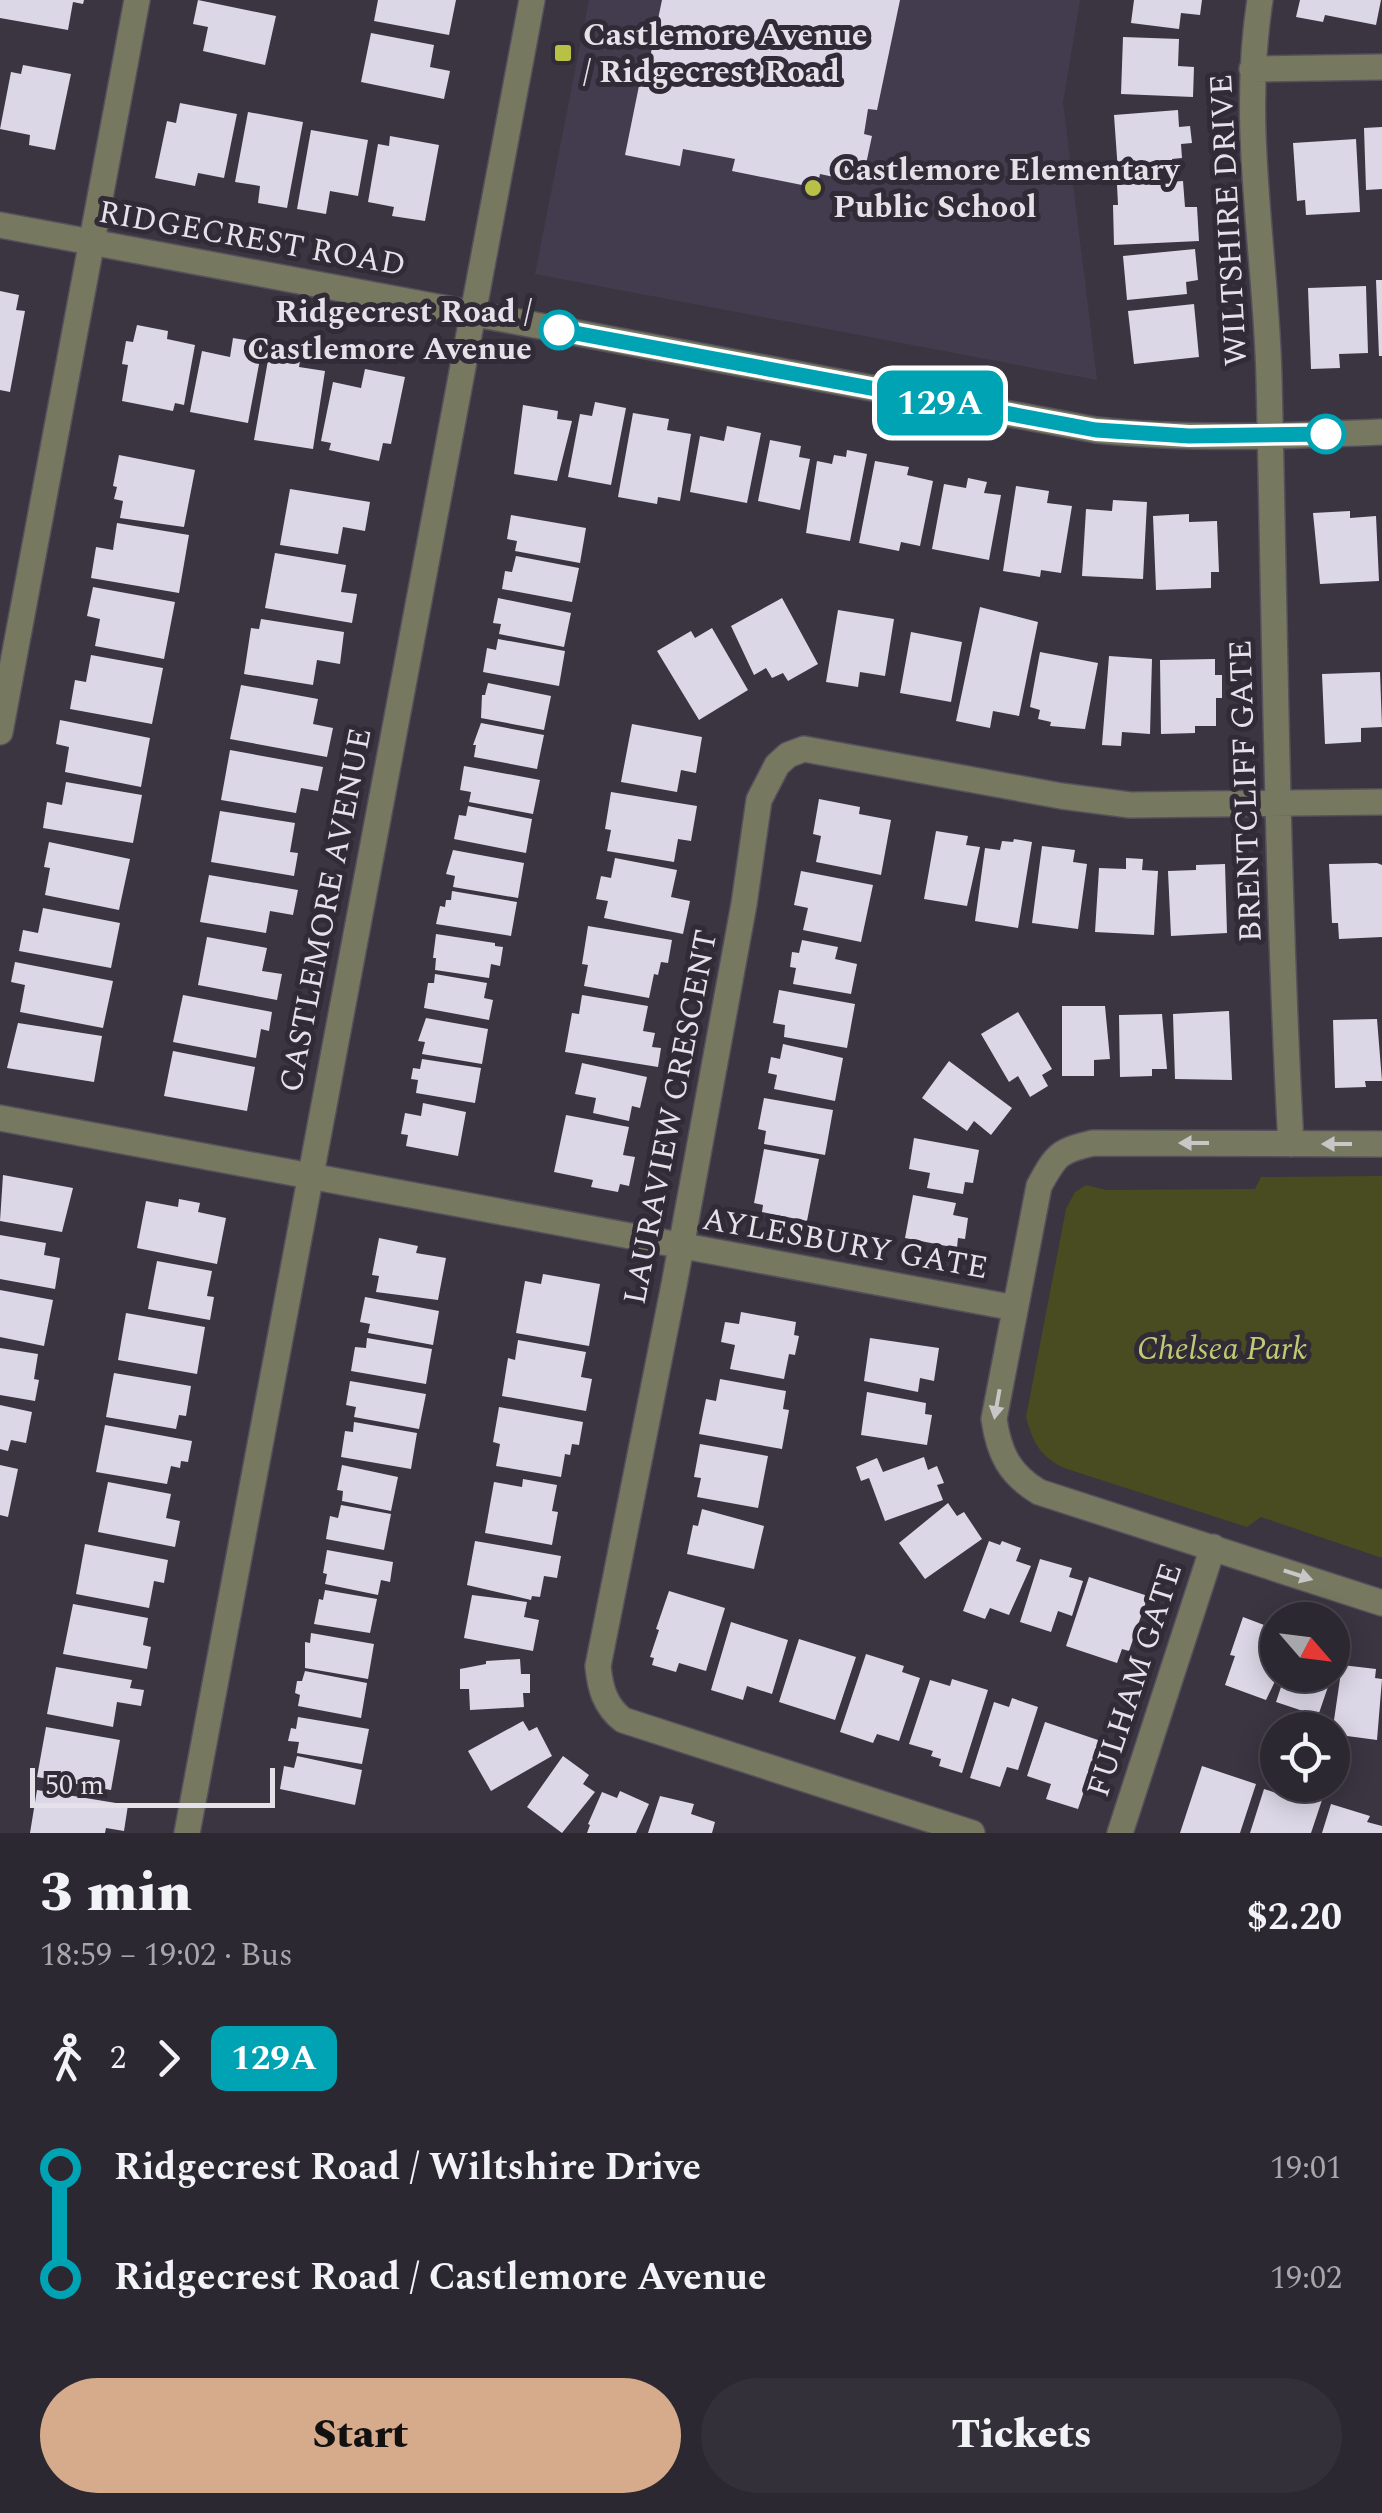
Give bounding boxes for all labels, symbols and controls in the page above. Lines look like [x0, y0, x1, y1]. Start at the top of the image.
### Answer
place label: Castlemore Avenue / Ridgecrest Road [583, 11, 868, 97]
marker: Castlemore Avenue / Ridgecrest Road [552, 42, 574, 64]
street label: WILTSHIRE DRIVE [1197, 73, 1261, 367]
place label: Castlemore Elementary Public School [833, 146, 1181, 232]
marker: Castlemore Elementary Public School [802, 177, 824, 199]
street label: RIDGECREST ROAD [95, 188, 409, 290]
place label: Ridgecrest Road / Castlemore Avenue [247, 288, 532, 374]
marker: Ridgecrest Road / Castlemore Avenue [540, 311, 578, 349]
line badge: 129A [870, 370, 1010, 436]
text: 129A [897, 377, 983, 430]
unlabelled marker [1307, 415, 1345, 453]
street label: BRENTCLIFF GATE [1216, 639, 1276, 943]
street label: CASTLEMORE AVENUE [267, 724, 385, 1096]
street label: LAURAVIEW CRESCENT [611, 925, 731, 1309]
one-way arrow [1177, 1135, 1209, 1151]
one-way arrow [1320, 1136, 1352, 1152]
street label: AYLESBURY GATE [698, 1195, 992, 1293]
park label: Chelsea Park [1137, 1325, 1307, 1374]
one-way arrow [989, 1388, 1004, 1420]
street label: FULHAM GATE [1074, 1557, 1196, 1803]
one-way arrow [1283, 1569, 1313, 1584]
north arrow [1260, 1602, 1350, 1692]
map controls [1260, 1602, 1350, 1802]
button: locate [1260, 1712, 1350, 1802]
scale bar [30, 1763, 275, 1808]
text: 50 m [45, 1764, 104, 1807]
text: 3 min [40, 1852, 192, 1935]
text: $2.20 [1247, 1889, 1342, 1947]
text: 18:59 – 19:02 · Bus [40, 1931, 293, 1980]
icon: walk [40, 2031, 95, 2086]
icon: forward [141, 2031, 196, 2086]
text: 129A [231, 2032, 317, 2085]
text: 2 [110, 2034, 126, 2083]
text: Ridgecrest Road / Wiltshire Drive [114, 2139, 701, 2197]
text: 19:01 [1270, 2144, 1342, 2193]
text: Ridgecrest Road / Castlemore Avenue [114, 2249, 767, 2307]
text: 19:02 [1270, 2254, 1342, 2303]
button: Start [40, 2378, 681, 2493]
button: Tickets [701, 2378, 1342, 2493]

